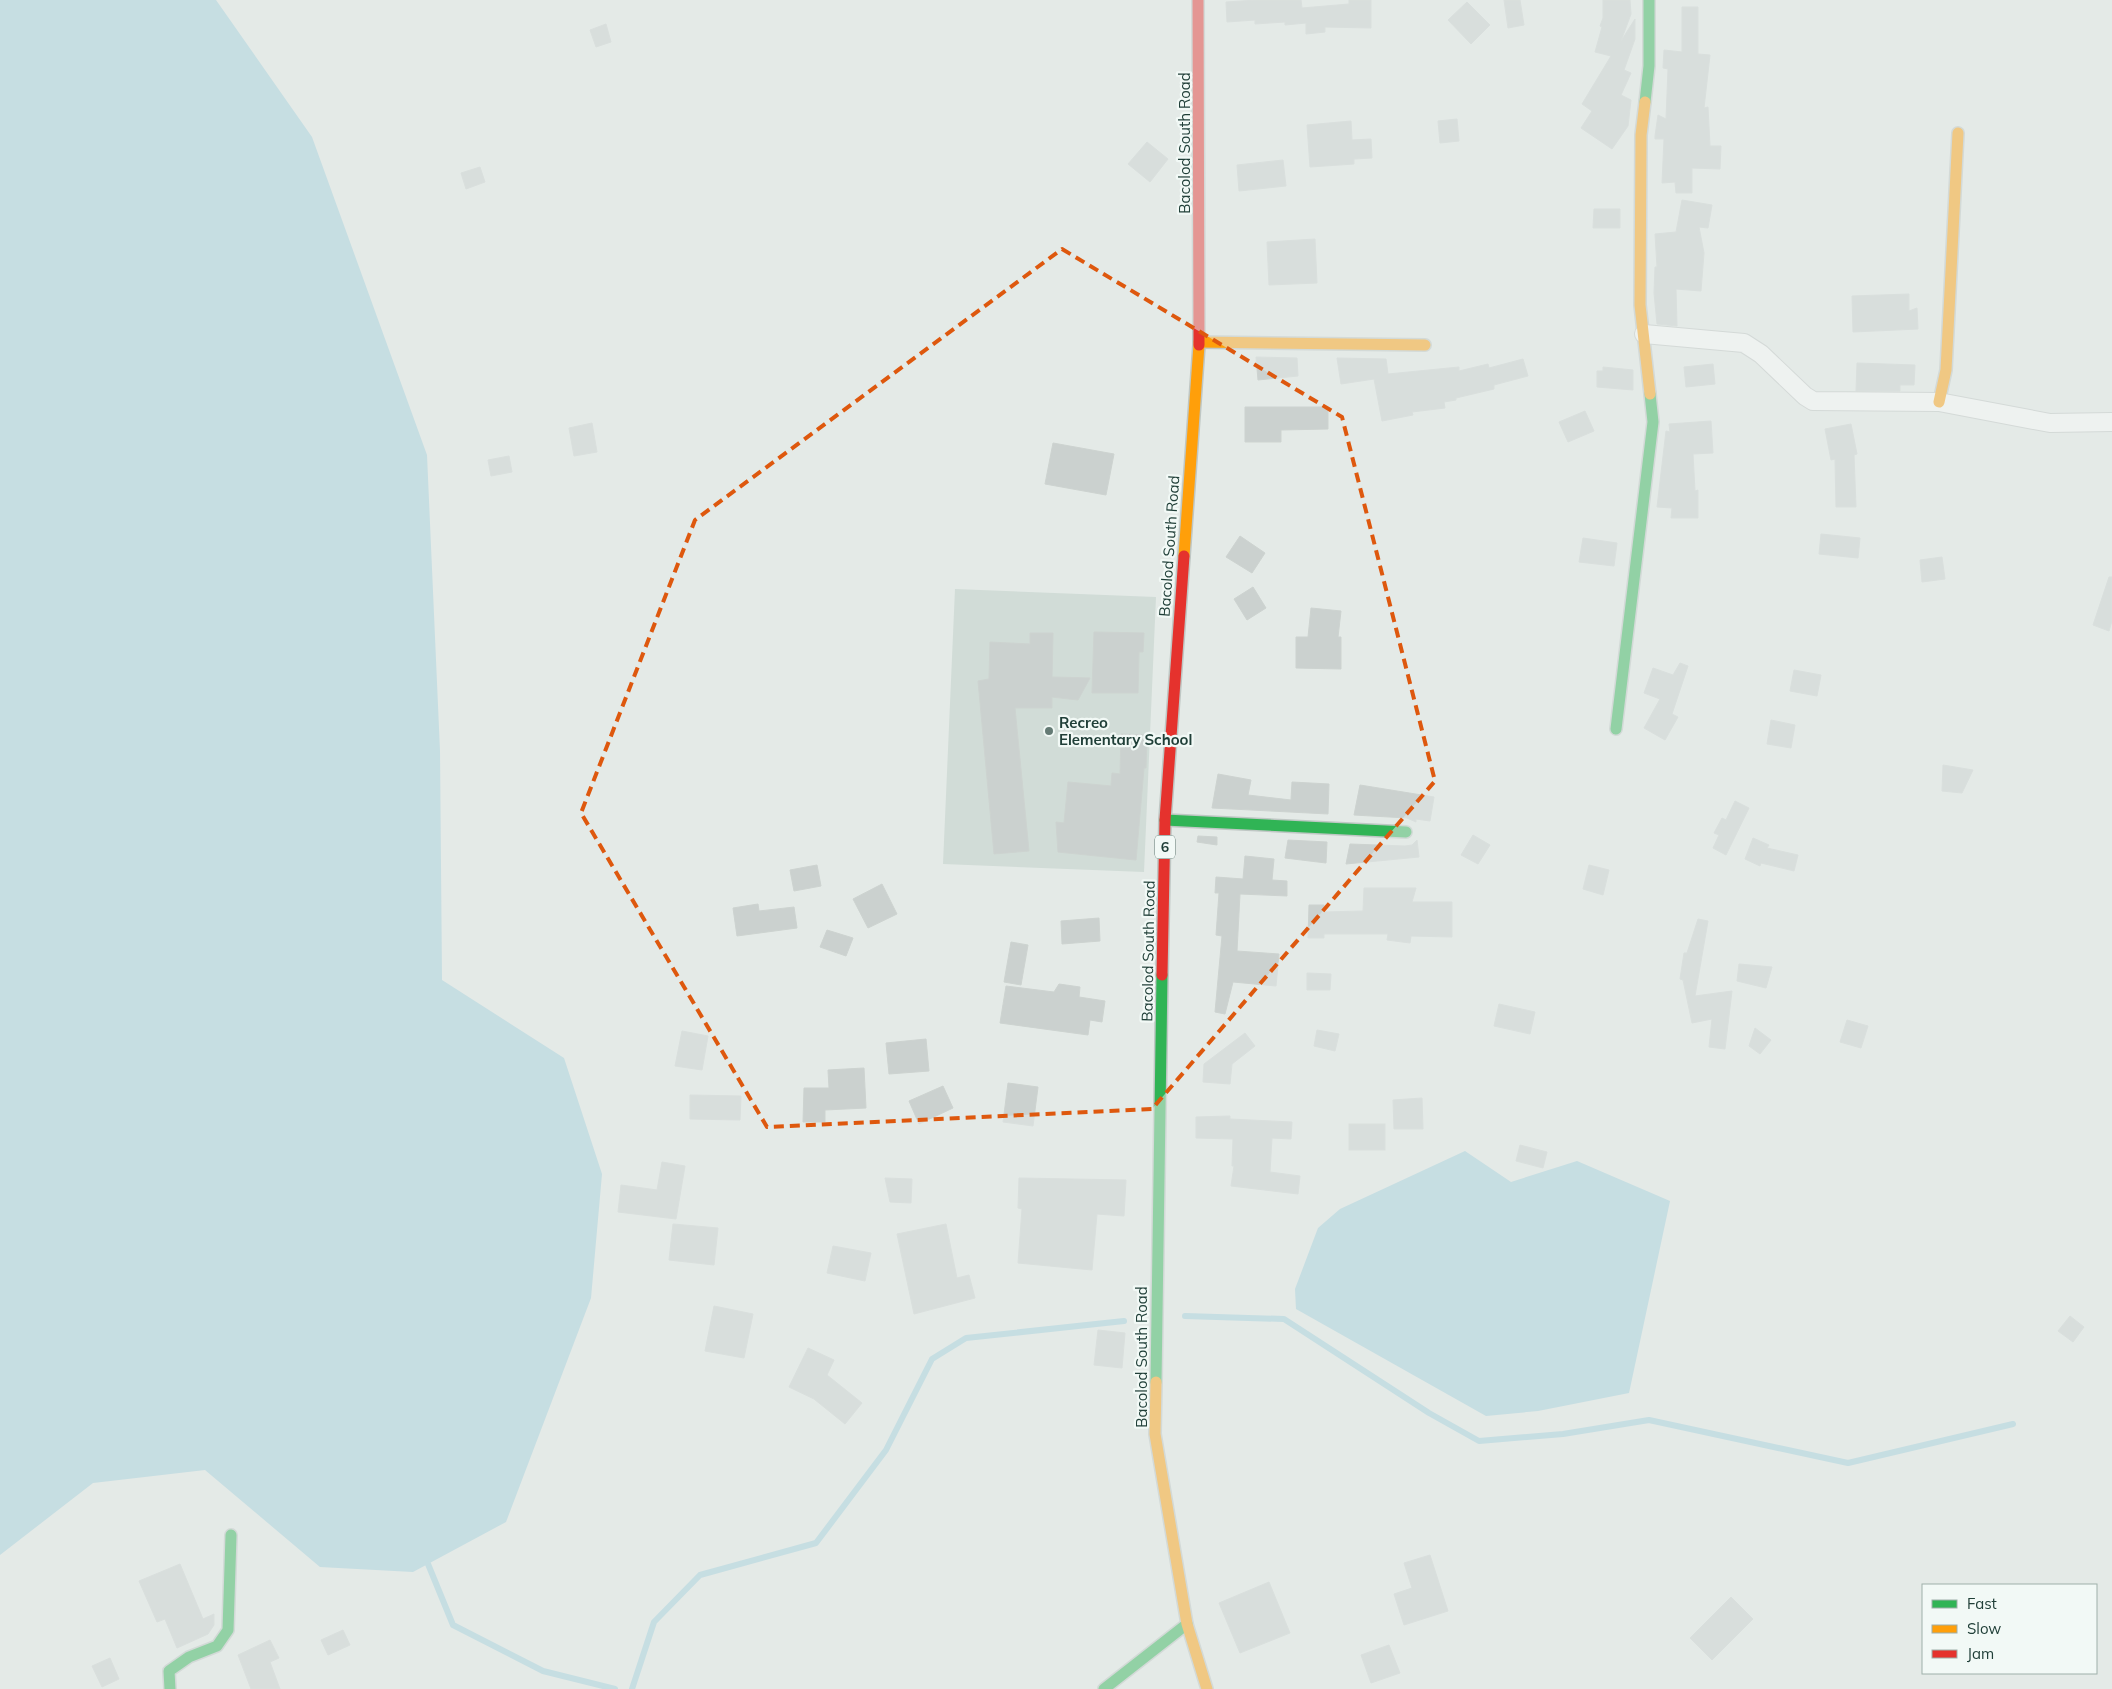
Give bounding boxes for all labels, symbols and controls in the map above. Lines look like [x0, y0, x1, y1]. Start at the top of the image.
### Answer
street label: Bacolod South Road [1175, 72, 1194, 214]
street label: Bacolod South Road [1155, 475, 1183, 617]
place label: Recreo Elementary School [1059, 713, 1192, 749]
marker: Recreo Elementary School [1043, 725, 1055, 737]
road number: 6 [1155, 836, 1175, 859]
street label: Bacolod South Road [1137, 880, 1159, 1022]
street label: Bacolod South Road [1132, 1286, 1151, 1428]
legend [1922, 1584, 2097, 1674]
text: Fast [1967, 1594, 1997, 1613]
text: Slow [1967, 1619, 2001, 1638]
text: Jam [1967, 1644, 1994, 1663]

